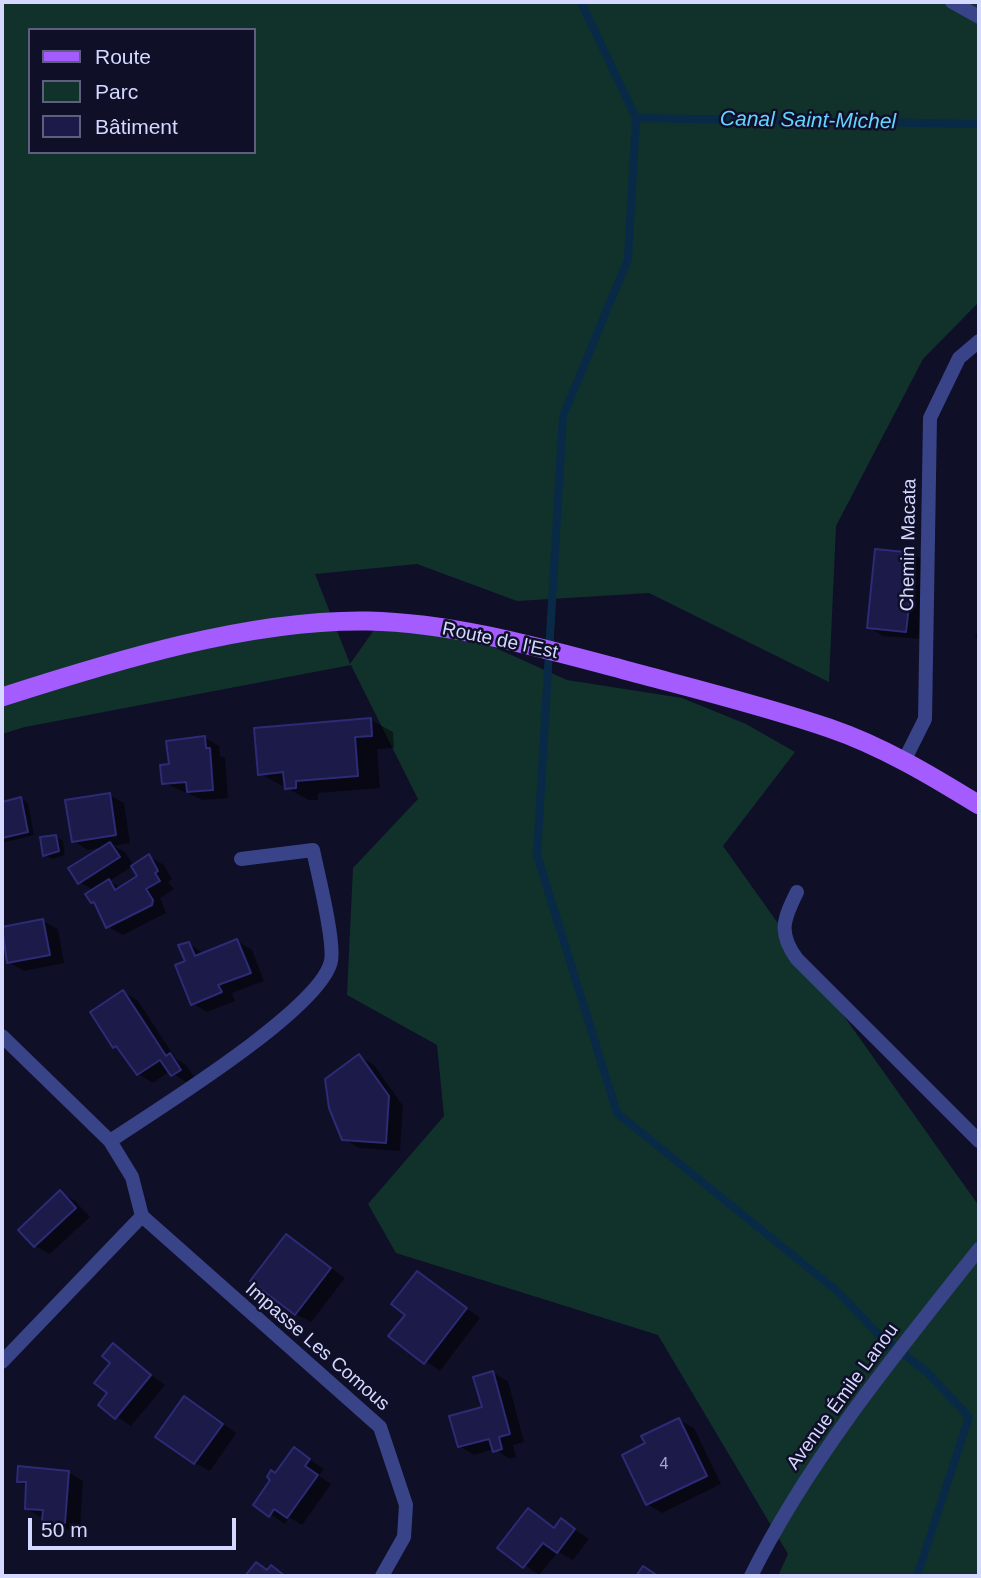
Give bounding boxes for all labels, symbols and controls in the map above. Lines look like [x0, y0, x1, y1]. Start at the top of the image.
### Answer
legend [28, 28, 256, 154]
text: Route [95, 45, 151, 68]
text: Parc [95, 80, 138, 103]
water label: Canal Saint-Michel [720, 107, 896, 135]
text: Bâtiment [95, 115, 178, 138]
street label: Chemin Macata [896, 478, 922, 612]
street label: Route de l'Est [440, 618, 560, 664]
street label: Impasse Les Comous [240, 1278, 394, 1416]
street label: Avenue Émile Lanou [782, 1320, 904, 1474]
house number: 4 [660, 1455, 668, 1475]
scale bar [32, 1504, 240, 1548]
text: 50 m [41, 1518, 88, 1541]

